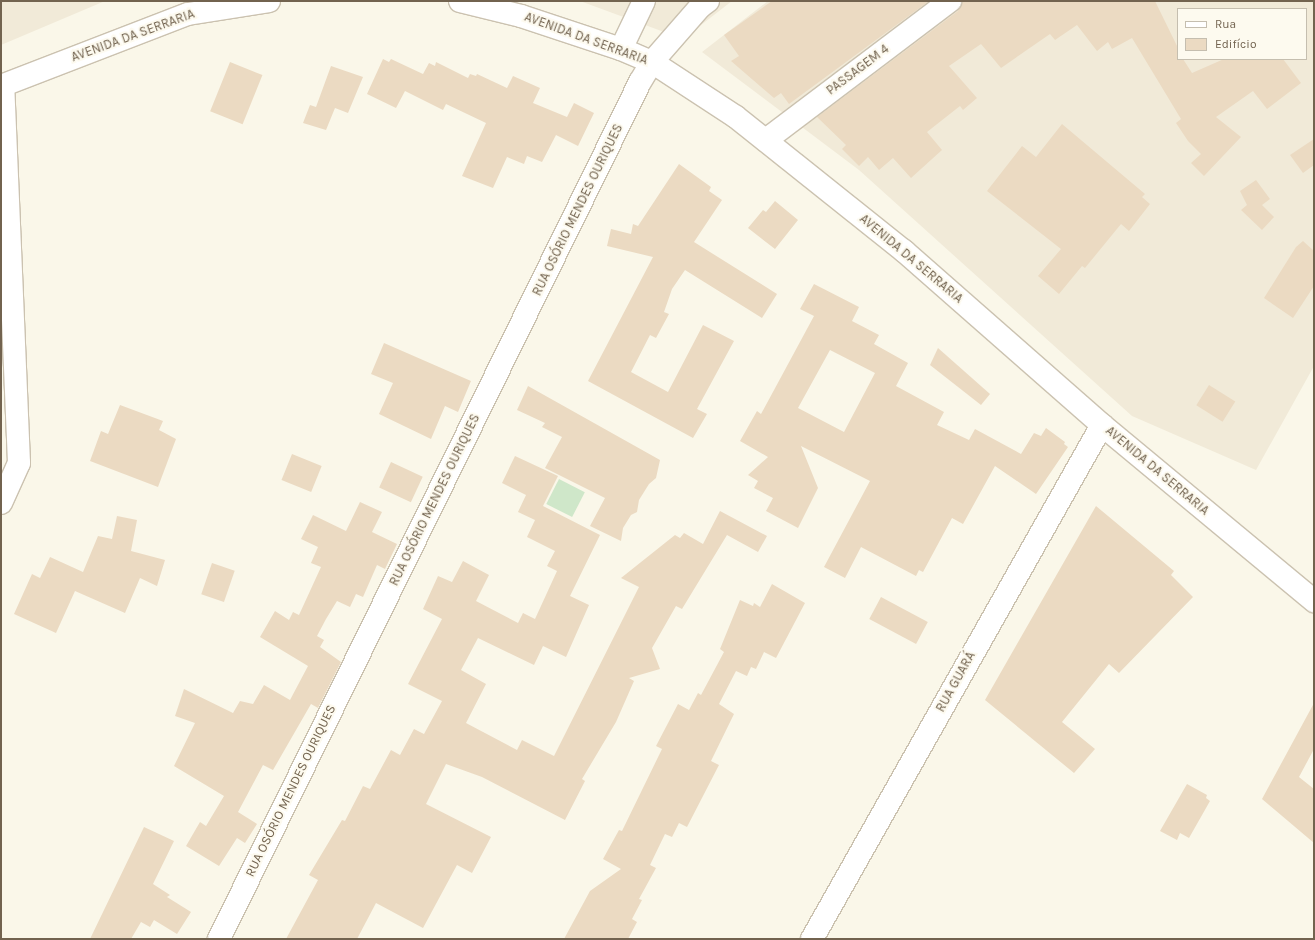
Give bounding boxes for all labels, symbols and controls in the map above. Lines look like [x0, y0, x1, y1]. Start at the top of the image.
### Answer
street label: AVENIDA DA SERRARIA [69, 6, 197, 66]
legend [1177, 8, 1307, 60]
street label: AVENIDA DA SERRARIA [522, 9, 650, 69]
text: Rua [1215, 17, 1236, 31]
text: Edifício [1215, 37, 1256, 51]
street label: PASSAGEM 4 [824, 41, 892, 99]
street label: RUA OSÓRIO MENDES OURIQUES [529, 121, 627, 299]
street label: AVENIDA DA SERRARIA [856, 211, 966, 307]
street label: RUA OSÓRIO MENDES OURIQUES [386, 411, 484, 589]
street label: AVENIDA DA SERRARIA [1102, 423, 1212, 519]
street label: RUA GUARÁ [933, 649, 979, 715]
street label: RUA OSÓRIO MENDES OURIQUES [242, 702, 340, 880]

